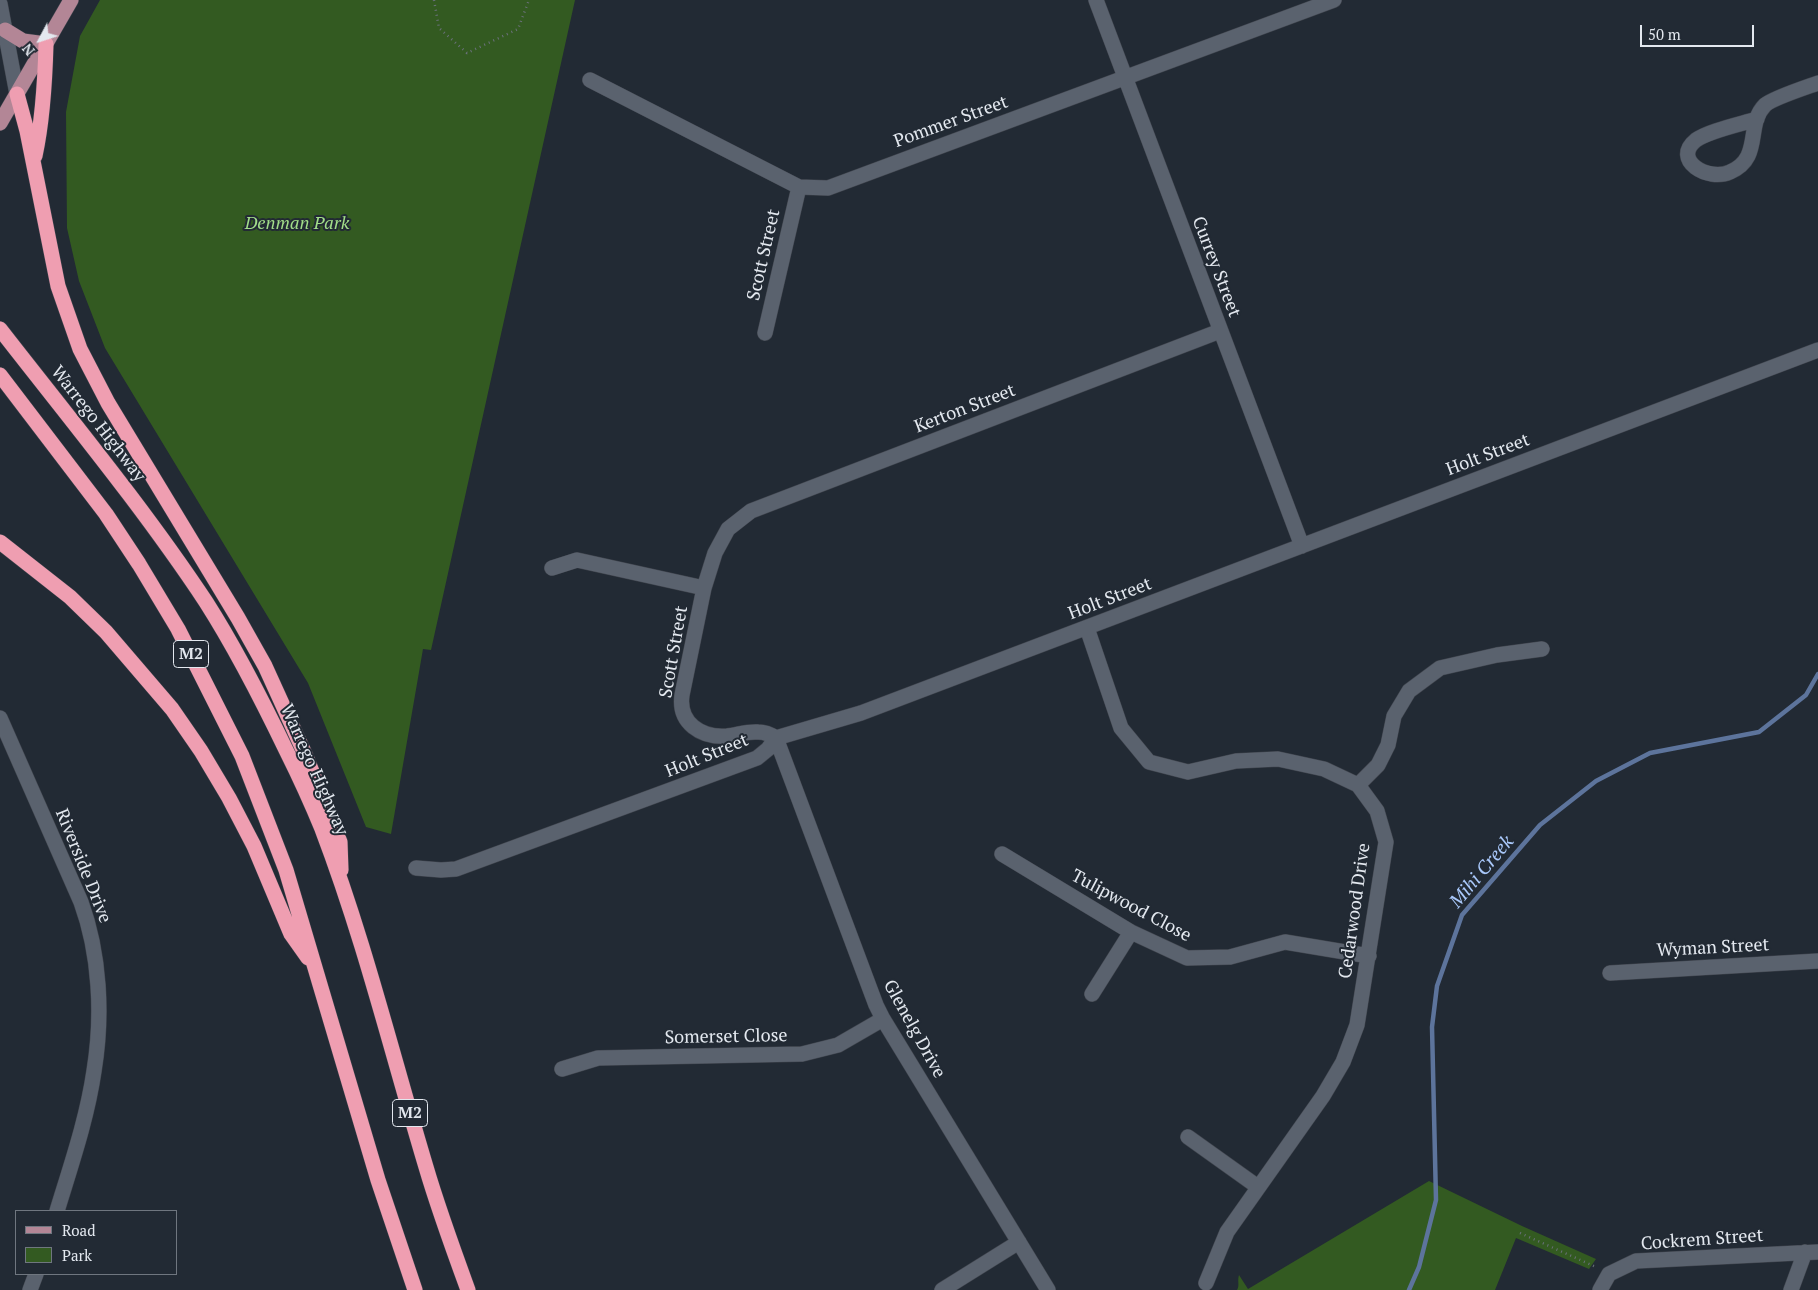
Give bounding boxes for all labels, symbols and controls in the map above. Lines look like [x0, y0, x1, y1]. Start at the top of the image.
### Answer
north arrow [15, 15, 65, 65]
scale bar [1643, 15, 1757, 47]
text: 50 m [1648, 24, 1681, 44]
text: N [17, 40, 39, 60]
street label: Pommer Street [891, 91, 1011, 153]
street label: Scott Street [743, 207, 785, 303]
park label: Denman Park [245, 213, 349, 235]
street label: Currey Street [1187, 214, 1245, 320]
street label: Warrego Highway [46, 362, 150, 486]
street label: Kerton Street [911, 380, 1019, 438]
street label: Holt Street [1443, 429, 1533, 481]
street label: Holt Street [1065, 573, 1155, 625]
street label: Scott Street [655, 604, 693, 700]
road number: M2 [174, 641, 208, 668]
street label: Warrego Highway [275, 701, 353, 839]
street label: Holt Street [662, 730, 752, 782]
street label: Riverside Drive [50, 806, 116, 926]
water label: Mihi Creek [1445, 831, 1519, 913]
street label: Cedarwood Drive [1335, 842, 1375, 980]
street label: Tulipwood Close [1067, 865, 1195, 947]
street label: Wyman Street [1656, 934, 1770, 962]
street label: Glenelg Drive [878, 976, 950, 1082]
street label: Somerset Close [664, 1025, 788, 1049]
road number: M2 [392, 1100, 428, 1126]
legend [15, 1210, 178, 1275]
text: Road [62, 1220, 95, 1240]
street label: Cockrem Street [1640, 1225, 1764, 1255]
text: Park [62, 1245, 92, 1265]

